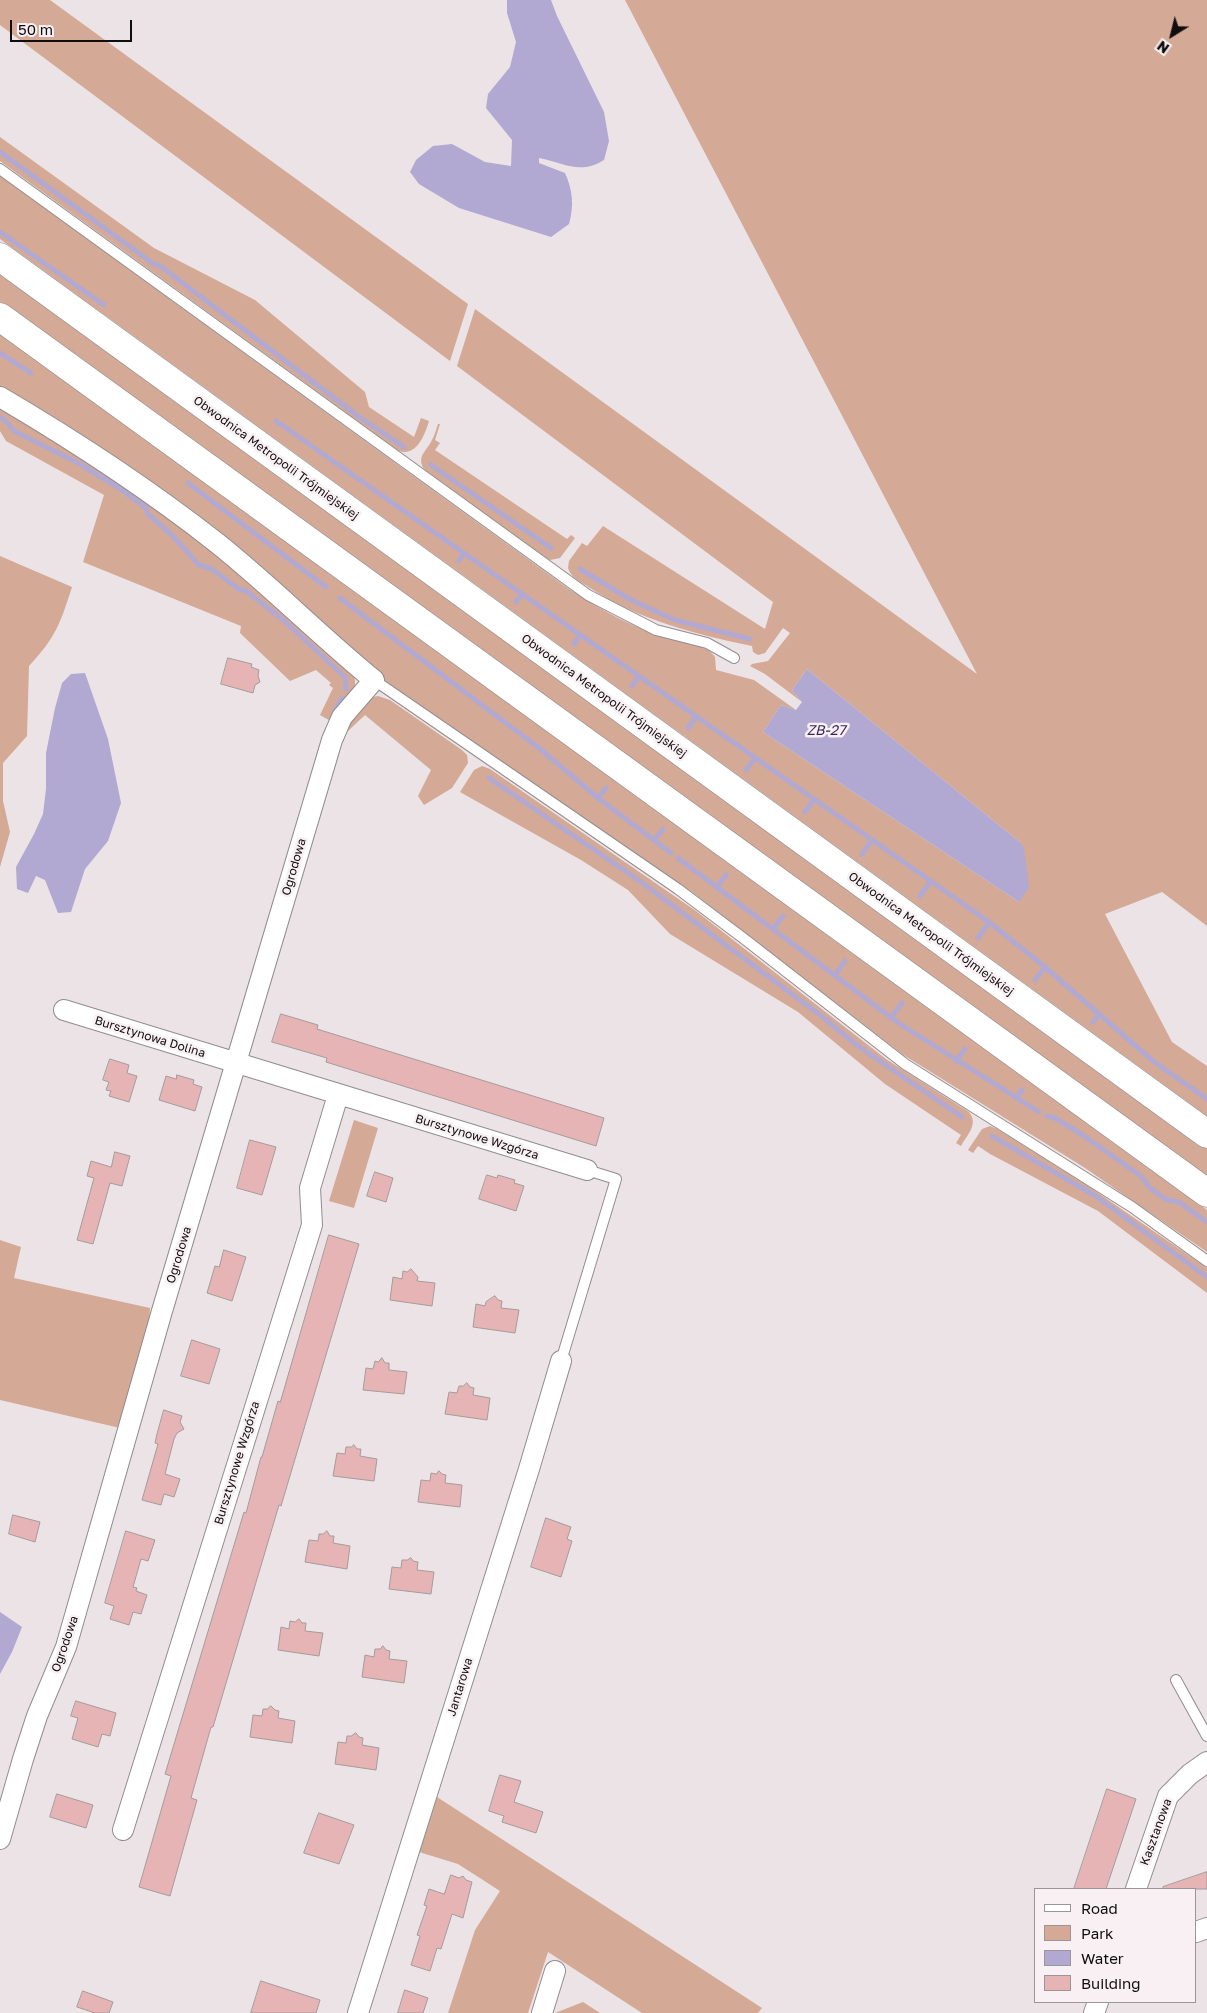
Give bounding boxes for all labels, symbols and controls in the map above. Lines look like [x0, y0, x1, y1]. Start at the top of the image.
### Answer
scale bar [12, 10, 135, 42]
north arrow [1147, 10, 1197, 60]
text: 50 m [18, 20, 53, 38]
text: N [1154, 38, 1172, 58]
street label: Obwodnica Metropolii Trójmiejskiej [191, 393, 361, 523]
street label: Obwodnica Metropolii Trójmiejskiej [519, 631, 689, 761]
water label: ZB-27 [807, 723, 845, 739]
street label: Ogrodowa [279, 837, 309, 897]
street label: Obwodnica Metropolii Trójmiejskiej [846, 869, 1016, 999]
street label: Bursztynowa Dolina [93, 1013, 207, 1061]
street label: Bursztynowe Wzgórza [414, 1111, 540, 1163]
street label: Ogrodowa [164, 1225, 194, 1285]
street label: Bursztynowe Wzgórza [211, 1400, 263, 1526]
street label: Ogrodowa [49, 1614, 81, 1674]
street label: Jantarowa [444, 1656, 476, 1718]
street label: Kasztanowa [1137, 1797, 1175, 1867]
legend [1034, 1888, 1197, 2003]
text: Road [1081, 1899, 1118, 1917]
text: Park [1081, 1924, 1113, 1942]
text: Water [1081, 1949, 1124, 1967]
text: Building [1081, 1974, 1141, 1992]

